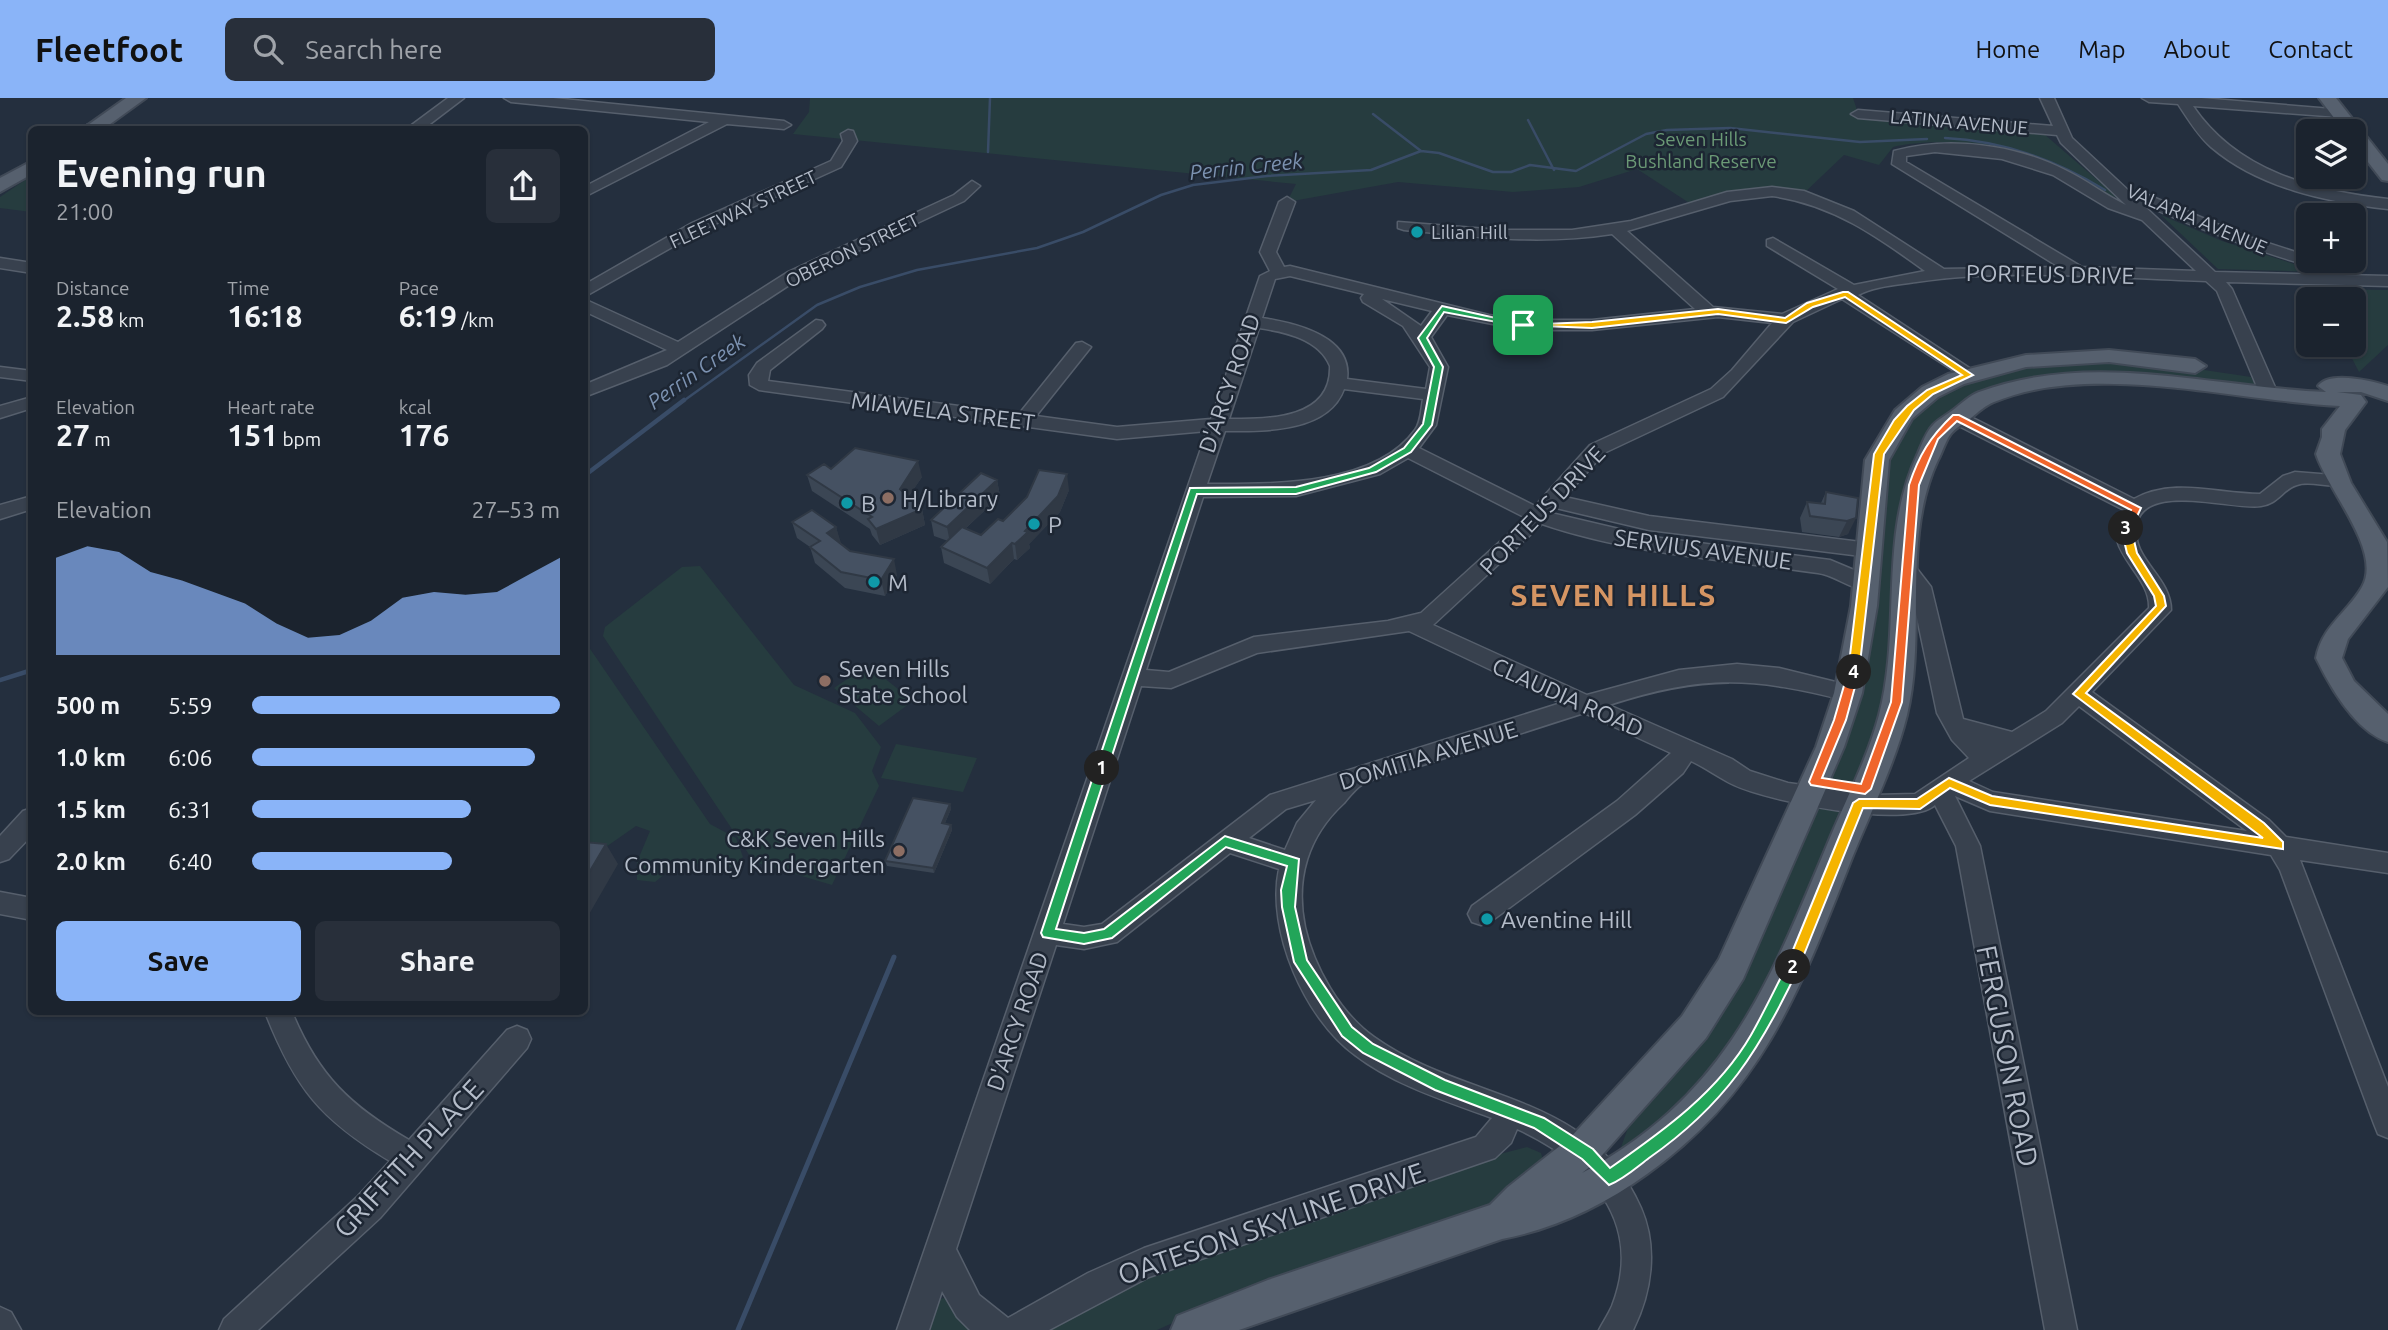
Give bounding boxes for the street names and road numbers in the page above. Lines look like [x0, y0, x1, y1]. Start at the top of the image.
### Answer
street label: LATINA AVENUE [1889, 105, 2029, 139]
street label: FLEETWAY STREET [666, 165, 820, 253]
street label: VALARIA AVENUE [2123, 179, 2271, 259]
street label: OBERON STREET [781, 208, 923, 292]
street label: PORTEUS DRIVE [1966, 260, 2134, 288]
street label: D'ARCY ROAD [1194, 310, 1264, 456]
street label: MIAWELA STREET [850, 387, 1037, 435]
street label: PORTEUS DRIVE [1475, 441, 1609, 579]
street label: SERVIUS AVENUE [1613, 524, 1793, 574]
street label: CLAUDIA ROAD [1489, 653, 1647, 741]
street label: DOMITIA AVENUE [1336, 716, 1520, 794]
street label: FERGUSON ROAD [1971, 943, 2045, 1169]
street label: D'ARCY ROAD [982, 948, 1052, 1094]
street label: GRIFFITH PLACE [327, 1073, 489, 1243]
street label: OATESON SKYLINE DRIVE [1114, 1156, 1428, 1290]

